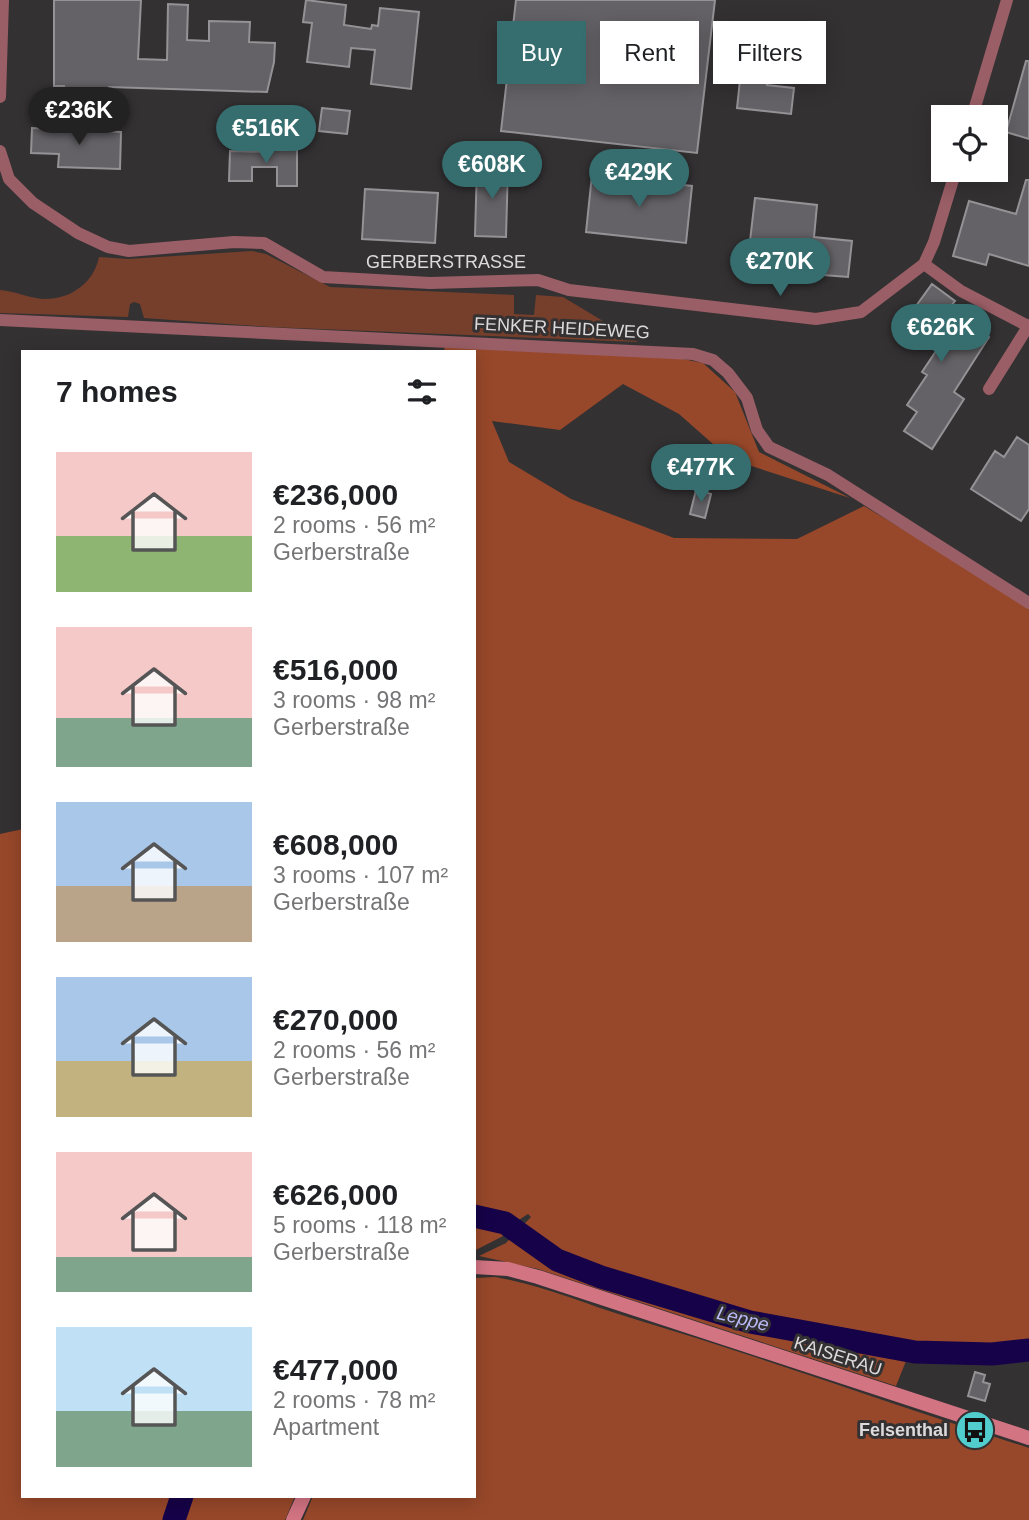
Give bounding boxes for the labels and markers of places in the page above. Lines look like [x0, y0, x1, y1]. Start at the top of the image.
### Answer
pin: €236K [30, 88, 128, 147]
pin: €516K [217, 106, 315, 165]
pin: €608K [443, 142, 541, 201]
pin: €429K [590, 150, 688, 209]
pin: €270K [731, 238, 829, 298]
pin: €626K [892, 304, 990, 364]
pin: €477K [652, 444, 750, 504]
bus stop icon: Felsenthal [954, 1409, 996, 1451]
place label: Felsenthal [859, 1420, 948, 1440]

